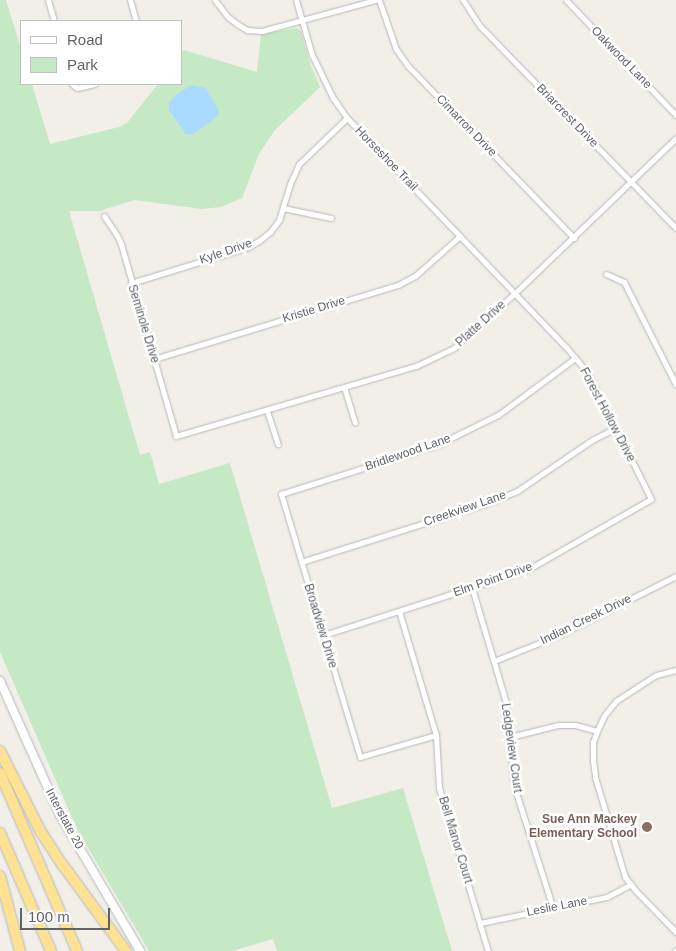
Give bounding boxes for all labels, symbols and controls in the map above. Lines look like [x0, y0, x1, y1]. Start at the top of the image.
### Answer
legend [20, 20, 182, 85]
street label: Oakwood Lane [588, 24, 654, 92]
text: Road [67, 31, 103, 48]
text: Park [67, 56, 98, 73]
street label: Briarcrest Drive [533, 81, 601, 151]
street label: Cimarron Drive [433, 92, 499, 160]
street label: Horseshoe Trail [352, 124, 420, 194]
street label: Kyle Drive [198, 236, 254, 268]
street label: Seminole Drive [124, 283, 162, 365]
street label: Kristie Drive [281, 294, 347, 326]
street label: Platte Drive [453, 298, 509, 350]
street label: Forest Hollow Drive [576, 365, 638, 465]
street label: Bridlewood Lane [363, 432, 453, 474]
street label: Creekview Lane [422, 488, 508, 530]
street label: Elm Point Drive [452, 560, 534, 600]
street label: Broadview Drive [300, 582, 340, 670]
street label: Indian Creek Drive [538, 592, 634, 648]
street label: Ledgeview Court [498, 702, 524, 794]
street label: Interstate 20 [42, 786, 86, 852]
street label: Bell Manor Court [435, 795, 475, 885]
place label: Sue Ann Mackey Elementary School [529, 813, 637, 841]
marker: Sue Ann Mackey Elementary School [641, 821, 653, 833]
street label: Leslie Lane [525, 894, 589, 920]
scale bar [22, 898, 112, 930]
text: 100 m [28, 908, 70, 925]

